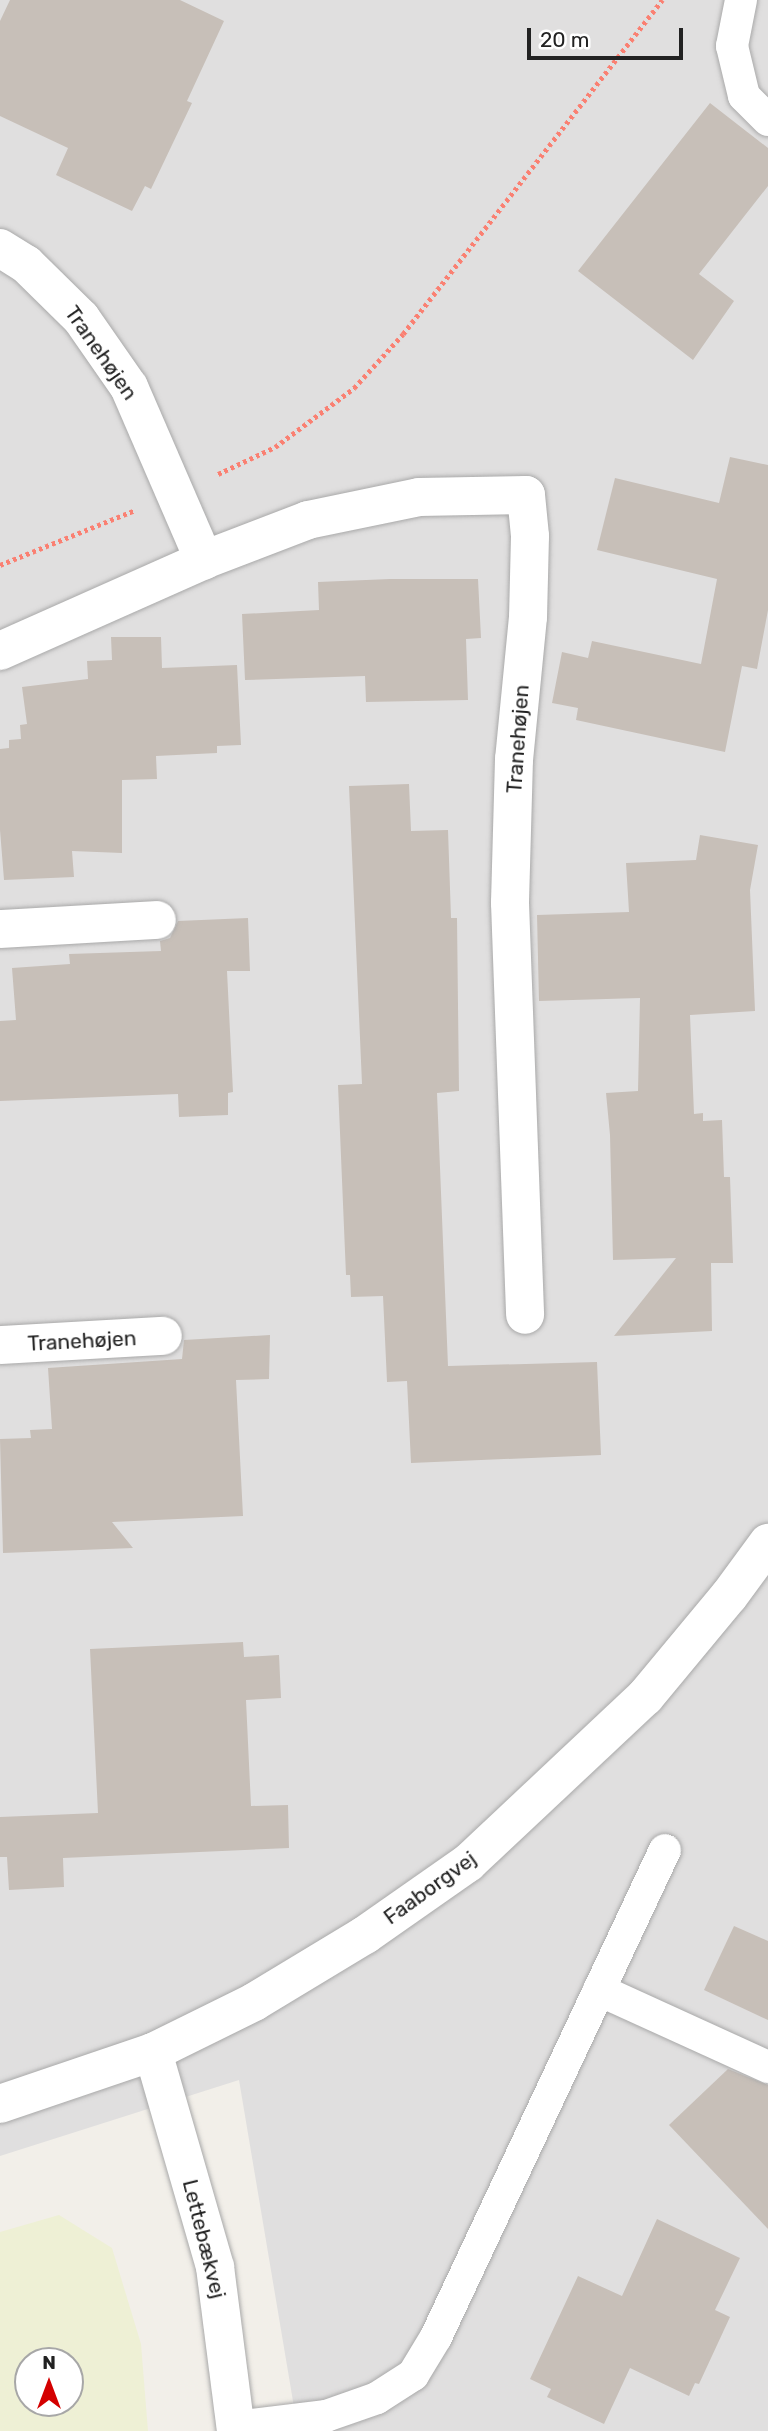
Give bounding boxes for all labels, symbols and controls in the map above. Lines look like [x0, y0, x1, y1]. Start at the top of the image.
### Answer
scale bar [530, 14, 686, 58]
text: 20 m [540, 27, 589, 52]
street label: Tranehøjen [59, 301, 143, 405]
street label: Tranehøjen [502, 684, 534, 794]
street label: Tranehøjen [27, 1326, 137, 1356]
street label: Faaborgvej [379, 1846, 481, 1930]
street label: Lettebækvej [177, 2177, 231, 2301]
north arrow [14, 2347, 84, 2417]
text: N [42, 2351, 56, 2374]

